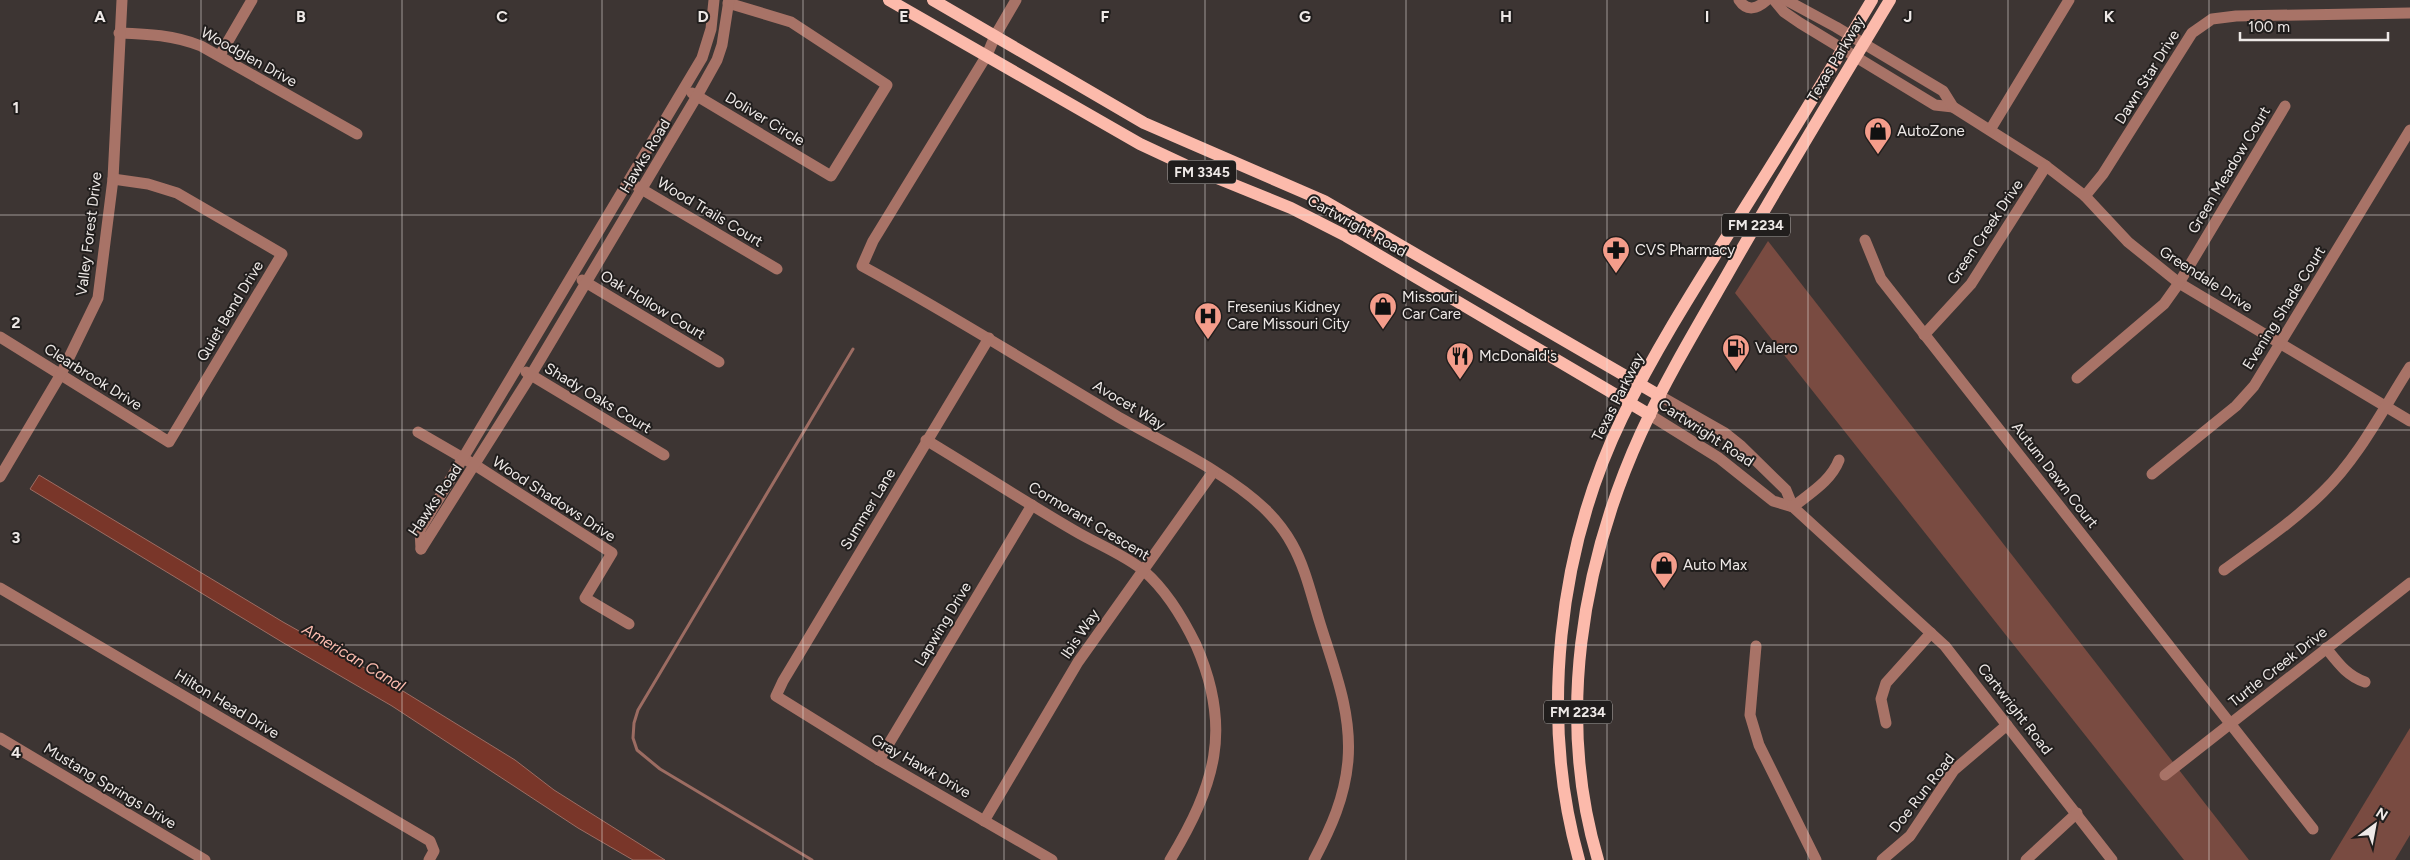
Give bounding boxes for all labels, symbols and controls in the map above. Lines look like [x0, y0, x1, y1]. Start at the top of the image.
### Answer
text: A [94, 7, 106, 26]
text: B [296, 7, 306, 26]
text: C [496, 7, 508, 26]
text: D [697, 7, 709, 26]
text: E [899, 7, 909, 26]
text: F [1101, 7, 1110, 26]
text: G [1299, 7, 1311, 26]
text: H [1500, 7, 1512, 26]
text: I [1705, 7, 1709, 26]
text: J [1904, 7, 1912, 26]
text: K [2104, 7, 2115, 26]
scale bar [2240, 10, 2388, 42]
street label: Texas Parkway [1803, 13, 1869, 105]
text: 100 m [2248, 18, 2290, 36]
street label: Woodglen Drive [198, 23, 300, 91]
street label: Dawn Star Drive [2111, 27, 2183, 127]
street label: Doliver Circle [722, 88, 808, 150]
text: 1 [13, 98, 19, 117]
street label: Green Meadow Court [2184, 103, 2274, 237]
street label: Hawks Road [616, 116, 674, 196]
shop icon: AutoZone [1863, 116, 1893, 155]
place label: AutoZone [1897, 122, 1965, 140]
road number: FM 3345 [1168, 160, 1236, 183]
street label: Valley Forest Drive [72, 171, 106, 297]
street label: Wood Trails Court [654, 173, 766, 251]
street label: Green Creek Drive [1943, 176, 2027, 288]
street label: Cartwright Road [1304, 191, 1410, 261]
road number: FM 2234 [1722, 214, 1790, 236]
pharmacy icon: CVS Pharmacy [1601, 235, 1631, 274]
place label: CVS Pharmacy [1635, 241, 1735, 259]
street label: Greendale Drive [2156, 242, 2256, 316]
street label: Evening Shade Court [2239, 243, 2329, 373]
street label: Quiet Bend Drive [193, 257, 267, 365]
street label: Oak Hollow Court [597, 267, 709, 344]
place label: Missouri Car Care [1402, 288, 1461, 323]
shop icon: Missouri Car Care [1368, 291, 1398, 330]
place label: Fresenius Kidney Care Missouri City [1227, 298, 1350, 333]
hospital icon: Fresenius Kidney Care Missouri City [1193, 301, 1223, 340]
text: 2 [11, 313, 21, 332]
fuel station icon: Valero [1721, 333, 1751, 372]
place label: Valero [1755, 339, 1798, 357]
street label: Clearbrook Drive [41, 340, 145, 414]
restaurant icon: McDonald's [1445, 341, 1475, 380]
place label: McDonald's [1479, 347, 1557, 365]
street label: Texas Parkway [1588, 350, 1648, 444]
street label: Shady Oaks Court [541, 359, 655, 437]
street label: Avocet Way [1090, 376, 1169, 434]
street label: Cartwright Road [1655, 395, 1757, 471]
street label: Autum Dawn Court [2008, 418, 2102, 532]
street label: Wood Shadows Drive [489, 452, 619, 546]
street label: Hawks Road [404, 461, 466, 539]
street label: Summer Lane [837, 465, 899, 553]
street label: Cormorant Crescent [1025, 478, 1153, 564]
text: 3 [12, 528, 21, 547]
shop icon: Auto Max [1649, 550, 1679, 589]
place label: Auto Max [1683, 556, 1747, 574]
street label: Lapwing Drive [911, 579, 975, 669]
street label: Ibis Way [1057, 606, 1103, 662]
water label: American Canal [298, 619, 409, 696]
street label: Turtle Creek Drive [2225, 623, 2331, 711]
street label: Cartwright Road [1974, 660, 2056, 758]
street label: Hilton Head Drive [171, 666, 283, 742]
road number: FM 2234 [1544, 700, 1612, 724]
street label: Gray Hawk Drive [868, 730, 974, 802]
street label: Mustang Springs Drive [40, 739, 180, 833]
text: 4 [11, 743, 21, 762]
street label: Doe Run Road [1886, 750, 1958, 836]
north arrow [2350, 800, 2400, 850]
text: N [2373, 804, 2391, 824]

